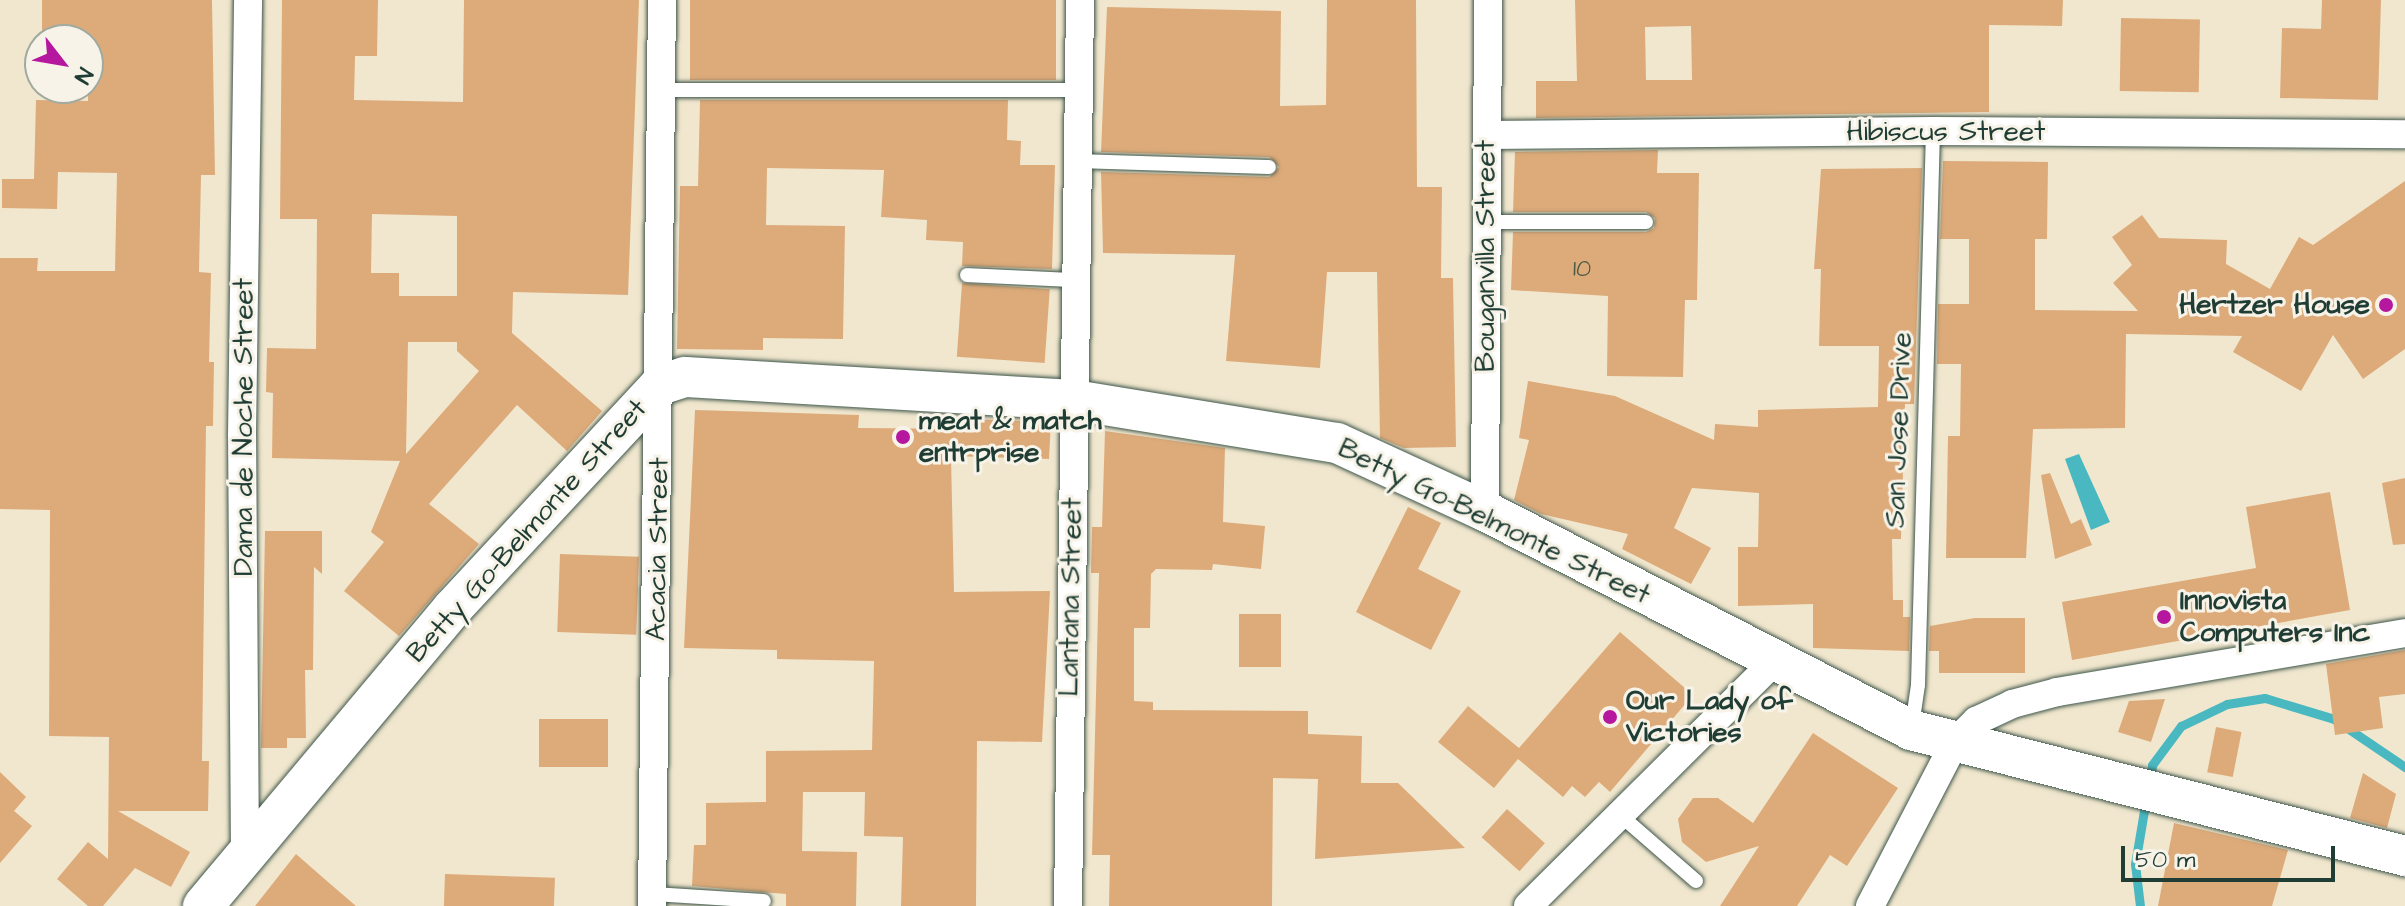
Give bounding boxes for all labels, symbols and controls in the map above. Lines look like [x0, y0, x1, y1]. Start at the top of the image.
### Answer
north arrow [24, 24, 104, 104]
text: N [66, 62, 100, 89]
street label: Hibiscus Street [1847, 115, 2045, 149]
street label: Bouganvilla Street [1469, 140, 1503, 372]
house number: 10 [1573, 256, 1591, 284]
street label: Dama de Noche Street [227, 278, 261, 576]
place label: Hertzer House [2179, 288, 2370, 322]
marker: Hertzer House [2377, 296, 2395, 314]
street label: San Jose Drive [1879, 332, 1919, 528]
street label: Betty Go-Belmonte Street [400, 392, 654, 670]
place label: meat & match entrprise [919, 404, 1102, 470]
marker: meat & match entrprise [894, 428, 912, 446]
street label: Betty Go-Belmonte Street [1332, 432, 1656, 612]
street label: Acacia Street [640, 457, 676, 641]
street label: Lantana Street [1052, 497, 1090, 697]
place label: Innovista Computers Inc [2180, 584, 2370, 650]
marker: Innovista Computers Inc [2155, 608, 2173, 626]
place label: Our Lady of Victories [1626, 684, 1793, 750]
marker: Our Lady of Victories [1601, 708, 1619, 726]
scale bar [2125, 830, 2339, 880]
text: 50 m [2135, 843, 2195, 877]

